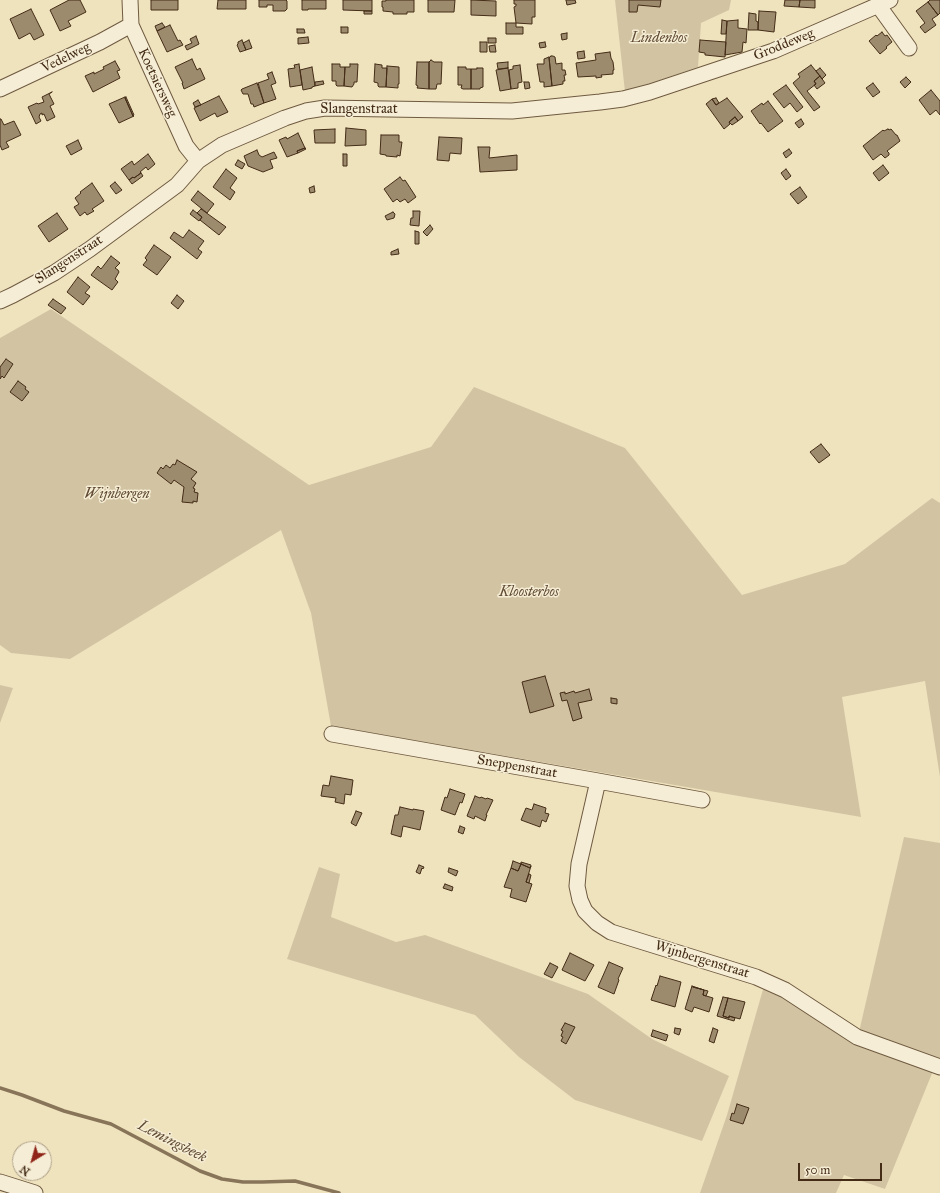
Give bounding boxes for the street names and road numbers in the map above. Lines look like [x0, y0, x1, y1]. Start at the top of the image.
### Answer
street label: Groddeweg [751, 25, 817, 65]
street label: Vedelweg [39, 39, 93, 77]
street label: Koetsiersweg [134, 46, 180, 120]
street label: Slangenstraat [320, 102, 398, 118]
street label: Slangenstraat [32, 232, 106, 288]
street label: Sneppenstraat [476, 752, 558, 782]
street label: Wijnbergenstraat [653, 938, 751, 982]

